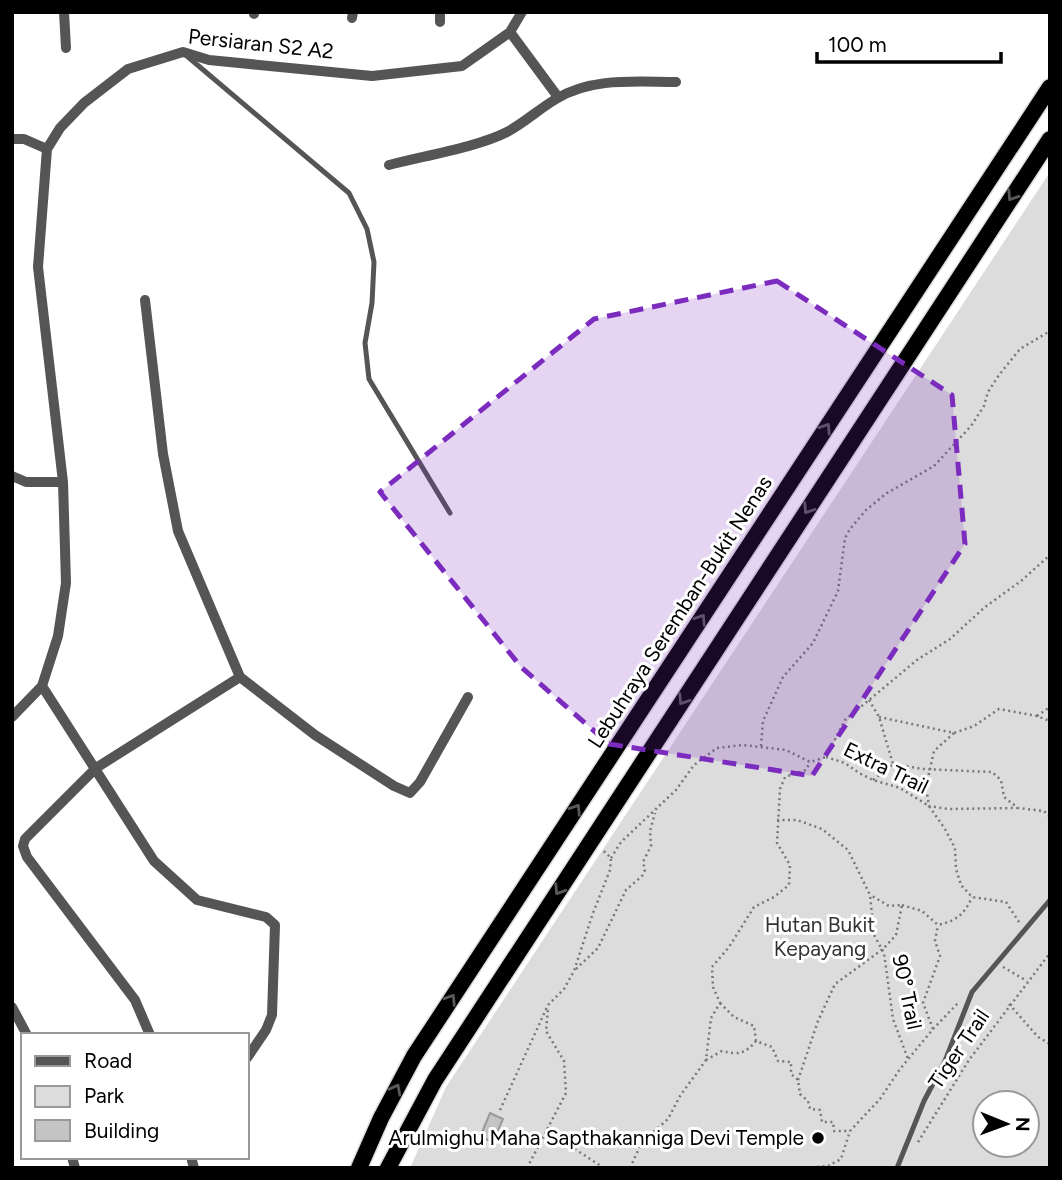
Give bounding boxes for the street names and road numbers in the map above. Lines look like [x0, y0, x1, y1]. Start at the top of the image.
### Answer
street label: Persiaran S2 A2 [187, 23, 335, 64]
street label: Lebuhraya Seremban-Bukit Nenas [582, 471, 777, 752]
street label: Extra Trail [840, 736, 933, 799]
street label: 90° Trail [887, 952, 928, 1032]
street label: Tiger Trail [923, 1004, 994, 1093]

